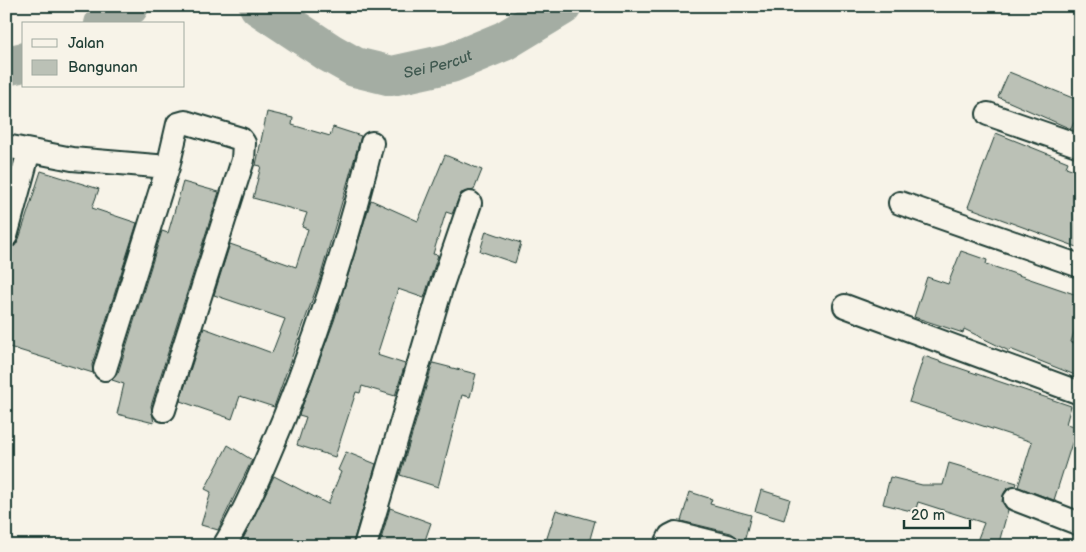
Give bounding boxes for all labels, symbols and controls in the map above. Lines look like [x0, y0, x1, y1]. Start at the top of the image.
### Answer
legend [22, 22, 185, 88]
text: Jalan [68, 34, 104, 53]
water label: Sei Percut [402, 46, 475, 83]
text: Bangunan [68, 58, 138, 77]
scale bar [904, 497, 970, 529]
text: 20 m [911, 506, 945, 525]

